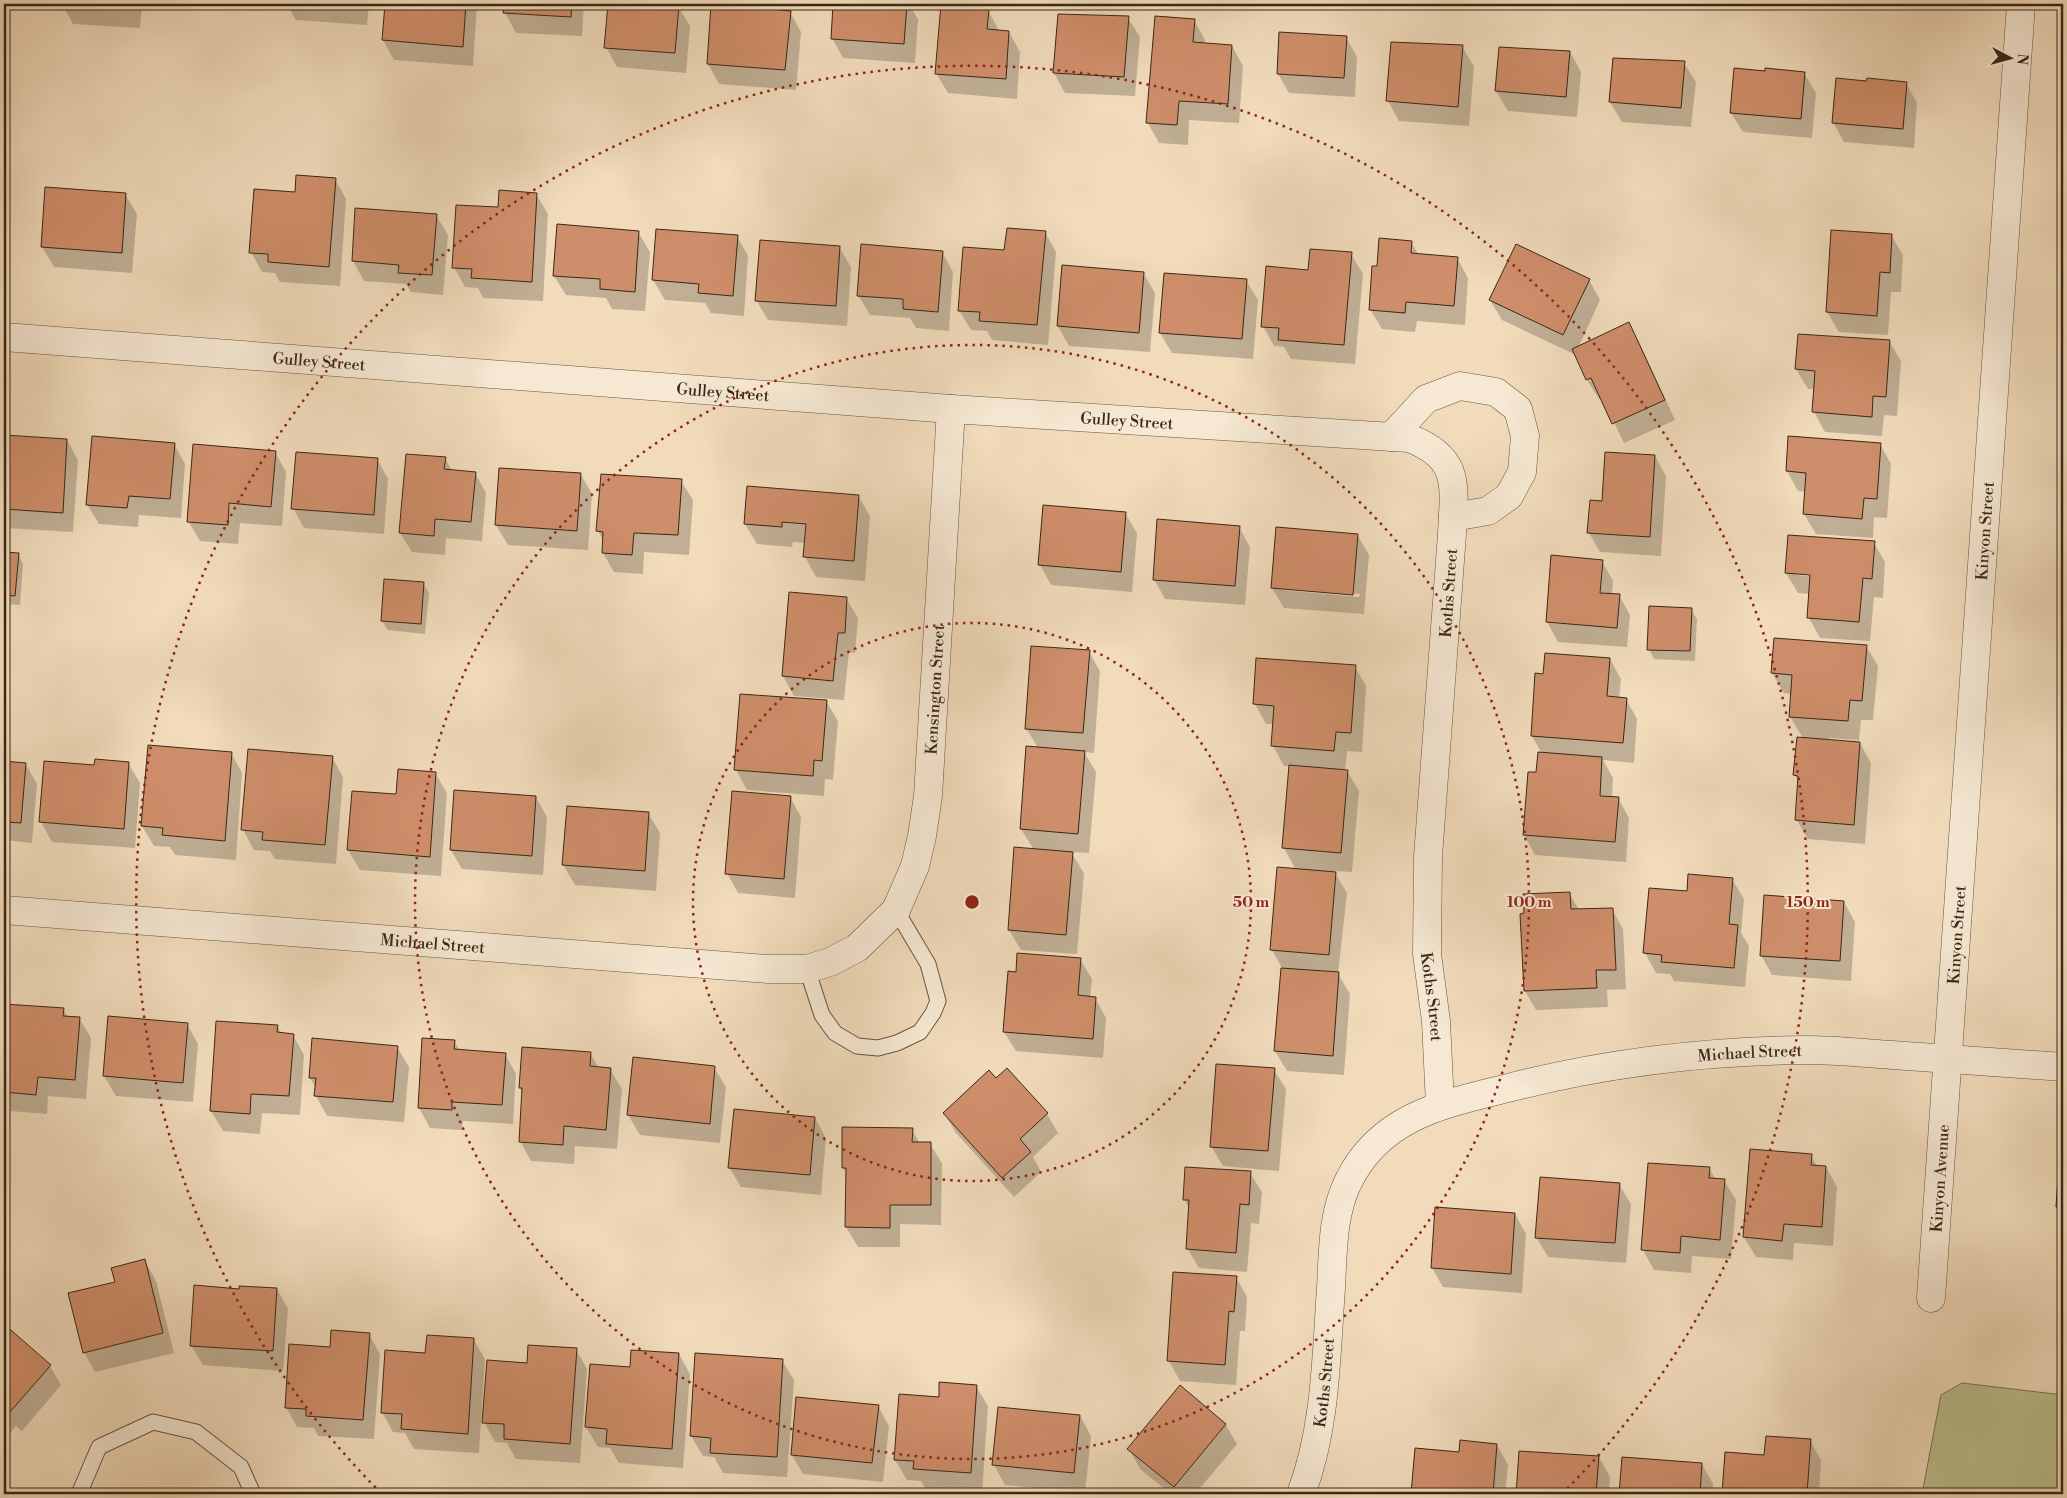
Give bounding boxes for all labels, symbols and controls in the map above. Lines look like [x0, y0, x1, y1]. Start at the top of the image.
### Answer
north arrow [1984, 32, 2034, 82]
text: N [2012, 53, 2031, 66]
street label: Gulley Street [272, 348, 366, 375]
street label: Gulley Street [676, 379, 770, 406]
street label: Gulley Street [1080, 408, 1174, 434]
street label: Kinyon Street [1972, 480, 1999, 581]
street label: Koths Street [1436, 547, 1462, 638]
street label: Kensington Street [921, 624, 949, 755]
street label: Kinyon Street [1944, 884, 1971, 985]
centre of rings [963, 893, 981, 911]
text: 50 m [1233, 893, 1269, 912]
text: 100 m [1507, 893, 1552, 912]
text: 150 m [1786, 893, 1830, 912]
street label: Michael Street [380, 930, 486, 958]
street label: Koths Street [1416, 951, 1446, 1042]
street label: Michael Street [1697, 1041, 1803, 1066]
street label: Kinyon Avenue [1927, 1124, 1954, 1233]
street label: Koths Street [1310, 1337, 1339, 1429]

